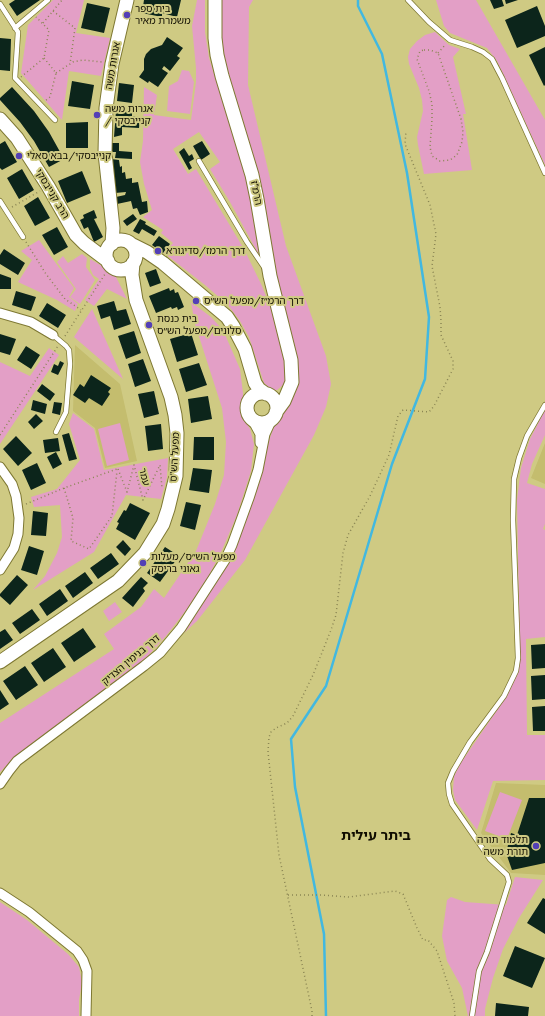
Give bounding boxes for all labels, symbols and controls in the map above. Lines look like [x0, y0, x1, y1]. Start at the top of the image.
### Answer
place label: בית ספר משמרת מאיר [135, 3, 191, 26]
marker: בית ספר משמרת מאיר [122, 10, 132, 20]
street label: אגרות משה [103, 41, 123, 91]
place label: אגרות משה / קנייבסקי [105, 103, 153, 126]
marker: אגרות משה / קנייבסקי [92, 110, 102, 120]
place label: קנייבסקי/בבא סאלי [27, 150, 111, 162]
marker: קנייבסקי/בבא סאלי [14, 151, 24, 161]
street label: הרב קנייבסקי [33, 167, 71, 221]
street label: הרמ"ז [248, 180, 264, 206]
place label: דרך הרמז/סדיגורא [166, 245, 245, 257]
marker: דרך הרמז/סדיגורא [153, 246, 163, 256]
place label: דרך הרמ״ז/מפעל הש״ס [204, 295, 304, 307]
marker: דרך הרמ״ז/מפעל הש״ס [191, 296, 201, 306]
place label: בית כנסת סלונים/מפעל הש״ס [157, 313, 241, 336]
marker: בית כנסת סלונים/מפעל הש״ס [144, 320, 154, 330]
street label: מפעל הש"ס [168, 432, 182, 482]
street label: עמר [136, 467, 152, 487]
place label: מפעל הש״ס/מעלות גאוני בריסק [151, 551, 235, 574]
marker: מפעל הש״ס/מעלות גאוני בריסק [138, 558, 148, 568]
street label: דרך בנימין הצדיק [99, 632, 163, 688]
district label: ביתר עילית [341, 828, 411, 844]
place label: תלמוד תורה תורת משה [477, 834, 528, 858]
marker: תלמוד תורה תורת משה [531, 841, 541, 851]

